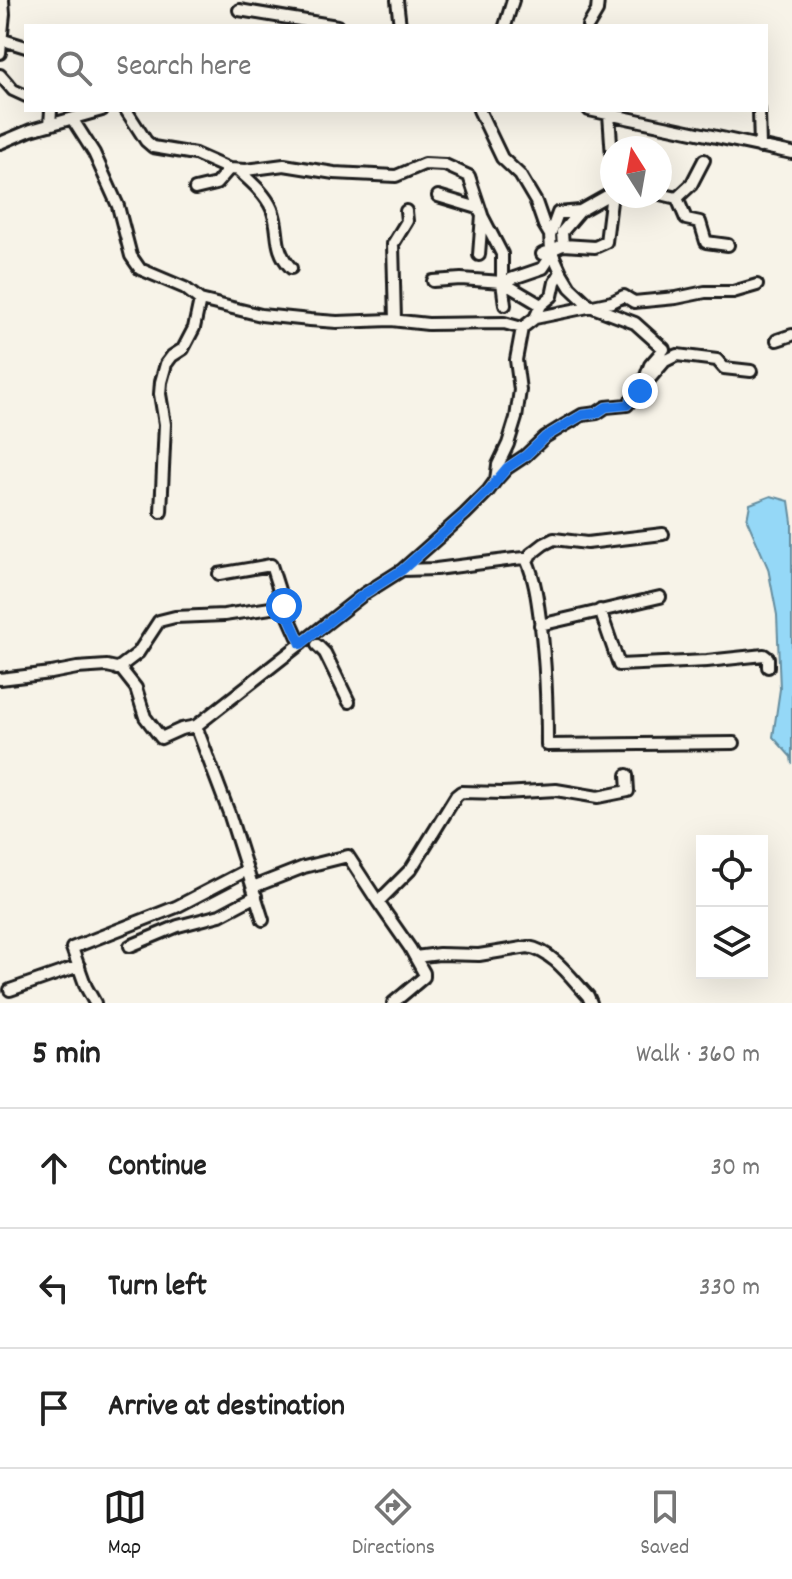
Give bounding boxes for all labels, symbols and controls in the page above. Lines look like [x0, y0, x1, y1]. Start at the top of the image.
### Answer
search box [24, 24, 768, 112]
icon: search [52, 46, 96, 90]
text: Search here [116, 47, 252, 90]
north arrow [600, 136, 672, 208]
route end [622, 373, 658, 409]
route start [266, 588, 302, 624]
map controls [696, 835, 768, 979]
button: locate [696, 835, 768, 907]
button: layers [696, 907, 768, 979]
text: 5 min [32, 1031, 101, 1080]
text: Walk · 360 m [636, 1037, 760, 1074]
icon: ahead [32, 1146, 76, 1190]
text: Continue [108, 1147, 207, 1190]
text: 30 m [710, 1150, 760, 1187]
icon: left [32, 1266, 76, 1310]
text: Turn left [108, 1267, 207, 1310]
text: 330 m [699, 1270, 760, 1307]
icon: arrive [32, 1386, 76, 1430]
text: Arrive at destination [108, 1387, 345, 1430]
tab: Map [103, 1485, 147, 1564]
tab: Directions [352, 1485, 435, 1564]
tab: Saved [640, 1485, 689, 1564]

